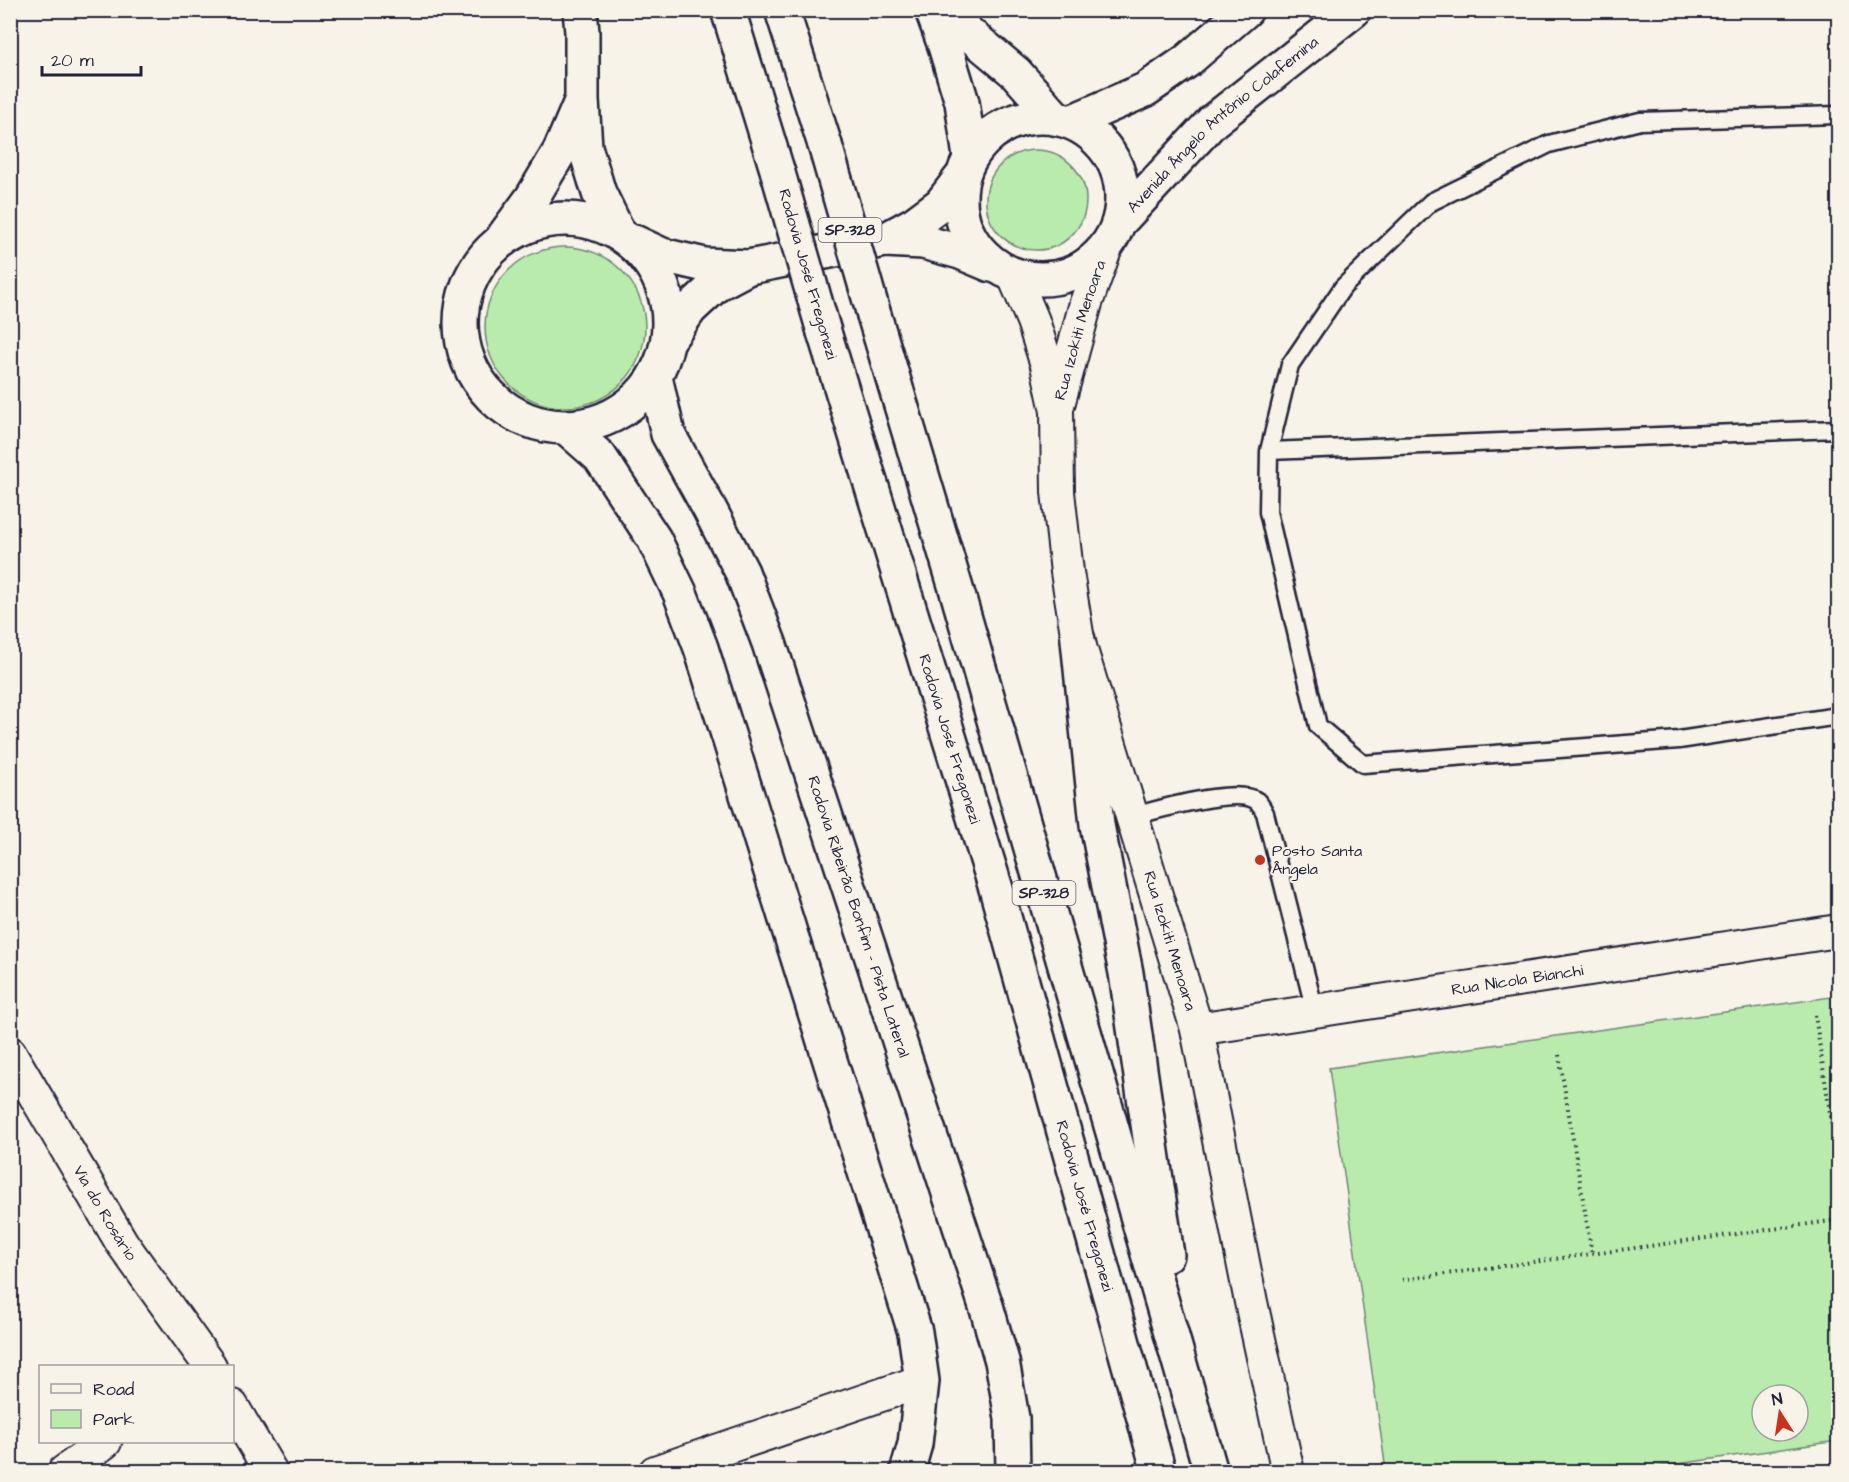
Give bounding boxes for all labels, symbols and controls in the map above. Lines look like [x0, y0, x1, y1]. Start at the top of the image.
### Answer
street label: Avenida Ângelo Antônio Colafemina [1122, 31, 1323, 218]
scale bar [42, 39, 141, 77]
text: 20 m [51, 48, 94, 73]
street label: Rodovia José Fregonezi [772, 186, 843, 363]
road number: SP-328 [818, 218, 882, 242]
street label: Rua Izokiti Menoara [1049, 257, 1111, 403]
street label: Rodovia José Fregonezi [913, 652, 986, 827]
street label: Rodovia Ribeirão Bonfim - Pista Lateral [802, 773, 915, 1060]
place label: Posto Santa Ângela [1272, 840, 1362, 881]
marker: Posto Santa Ângela [1253, 853, 1267, 867]
street label: Rua Izokiti Menoara [1138, 868, 1202, 1013]
road number: SP-328 [1012, 881, 1076, 905]
street label: Rua Nicola Bianchi [1450, 959, 1585, 1001]
street label: Rodovia José Fregonezi [1050, 1118, 1119, 1294]
street label: Via do Rosário [68, 1161, 142, 1265]
legend [39, 1365, 234, 1443]
text: Road [93, 1377, 134, 1402]
north arrow [1750, 1383, 1810, 1443]
text: N [1770, 1388, 1784, 1411]
text: Park [93, 1407, 135, 1432]

